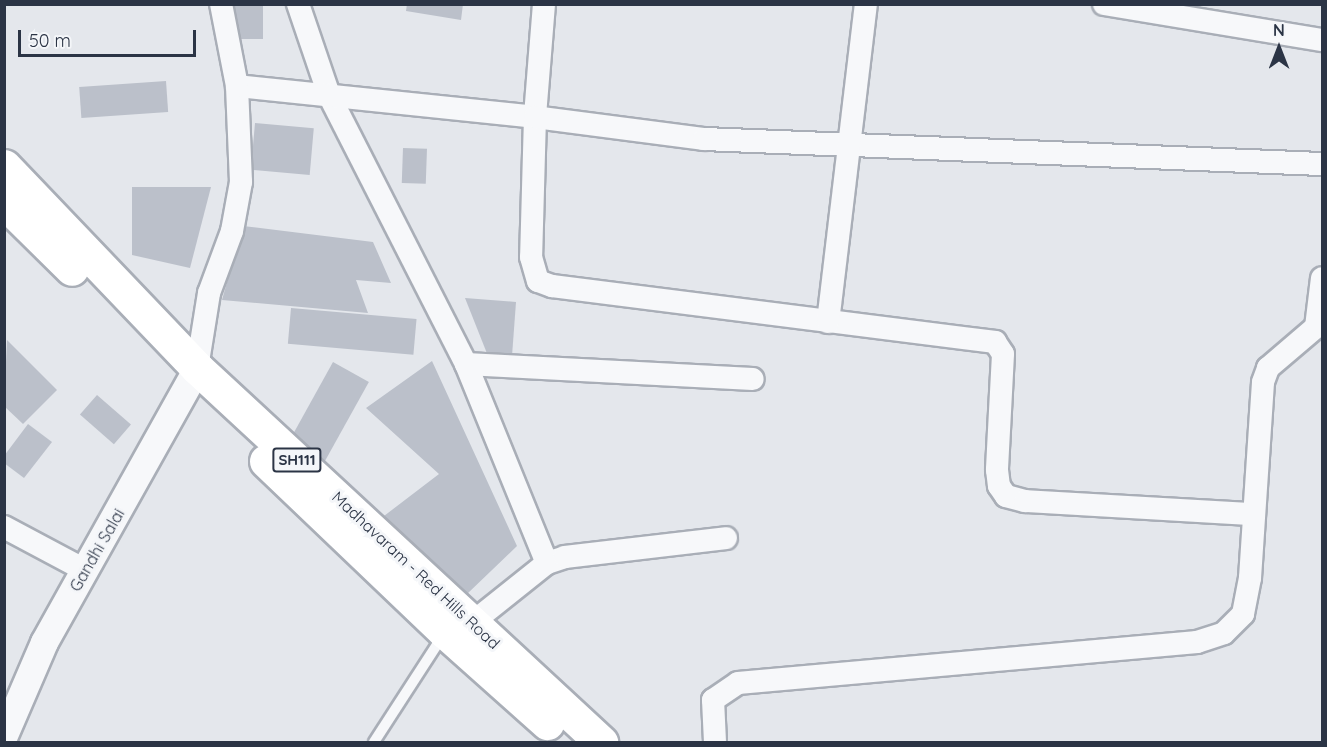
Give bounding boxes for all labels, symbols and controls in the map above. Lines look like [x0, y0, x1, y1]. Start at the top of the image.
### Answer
scale bar [21, 18, 200, 56]
north arrow [1249, 18, 1309, 78]
text: N [1273, 20, 1285, 40]
text: 50 m [29, 29, 71, 52]
road number: SH111 [272, 448, 322, 472]
street label: Madhavaram - Red Hills Road [328, 487, 504, 653]
street label: Gandhi Salai [66, 505, 128, 595]

